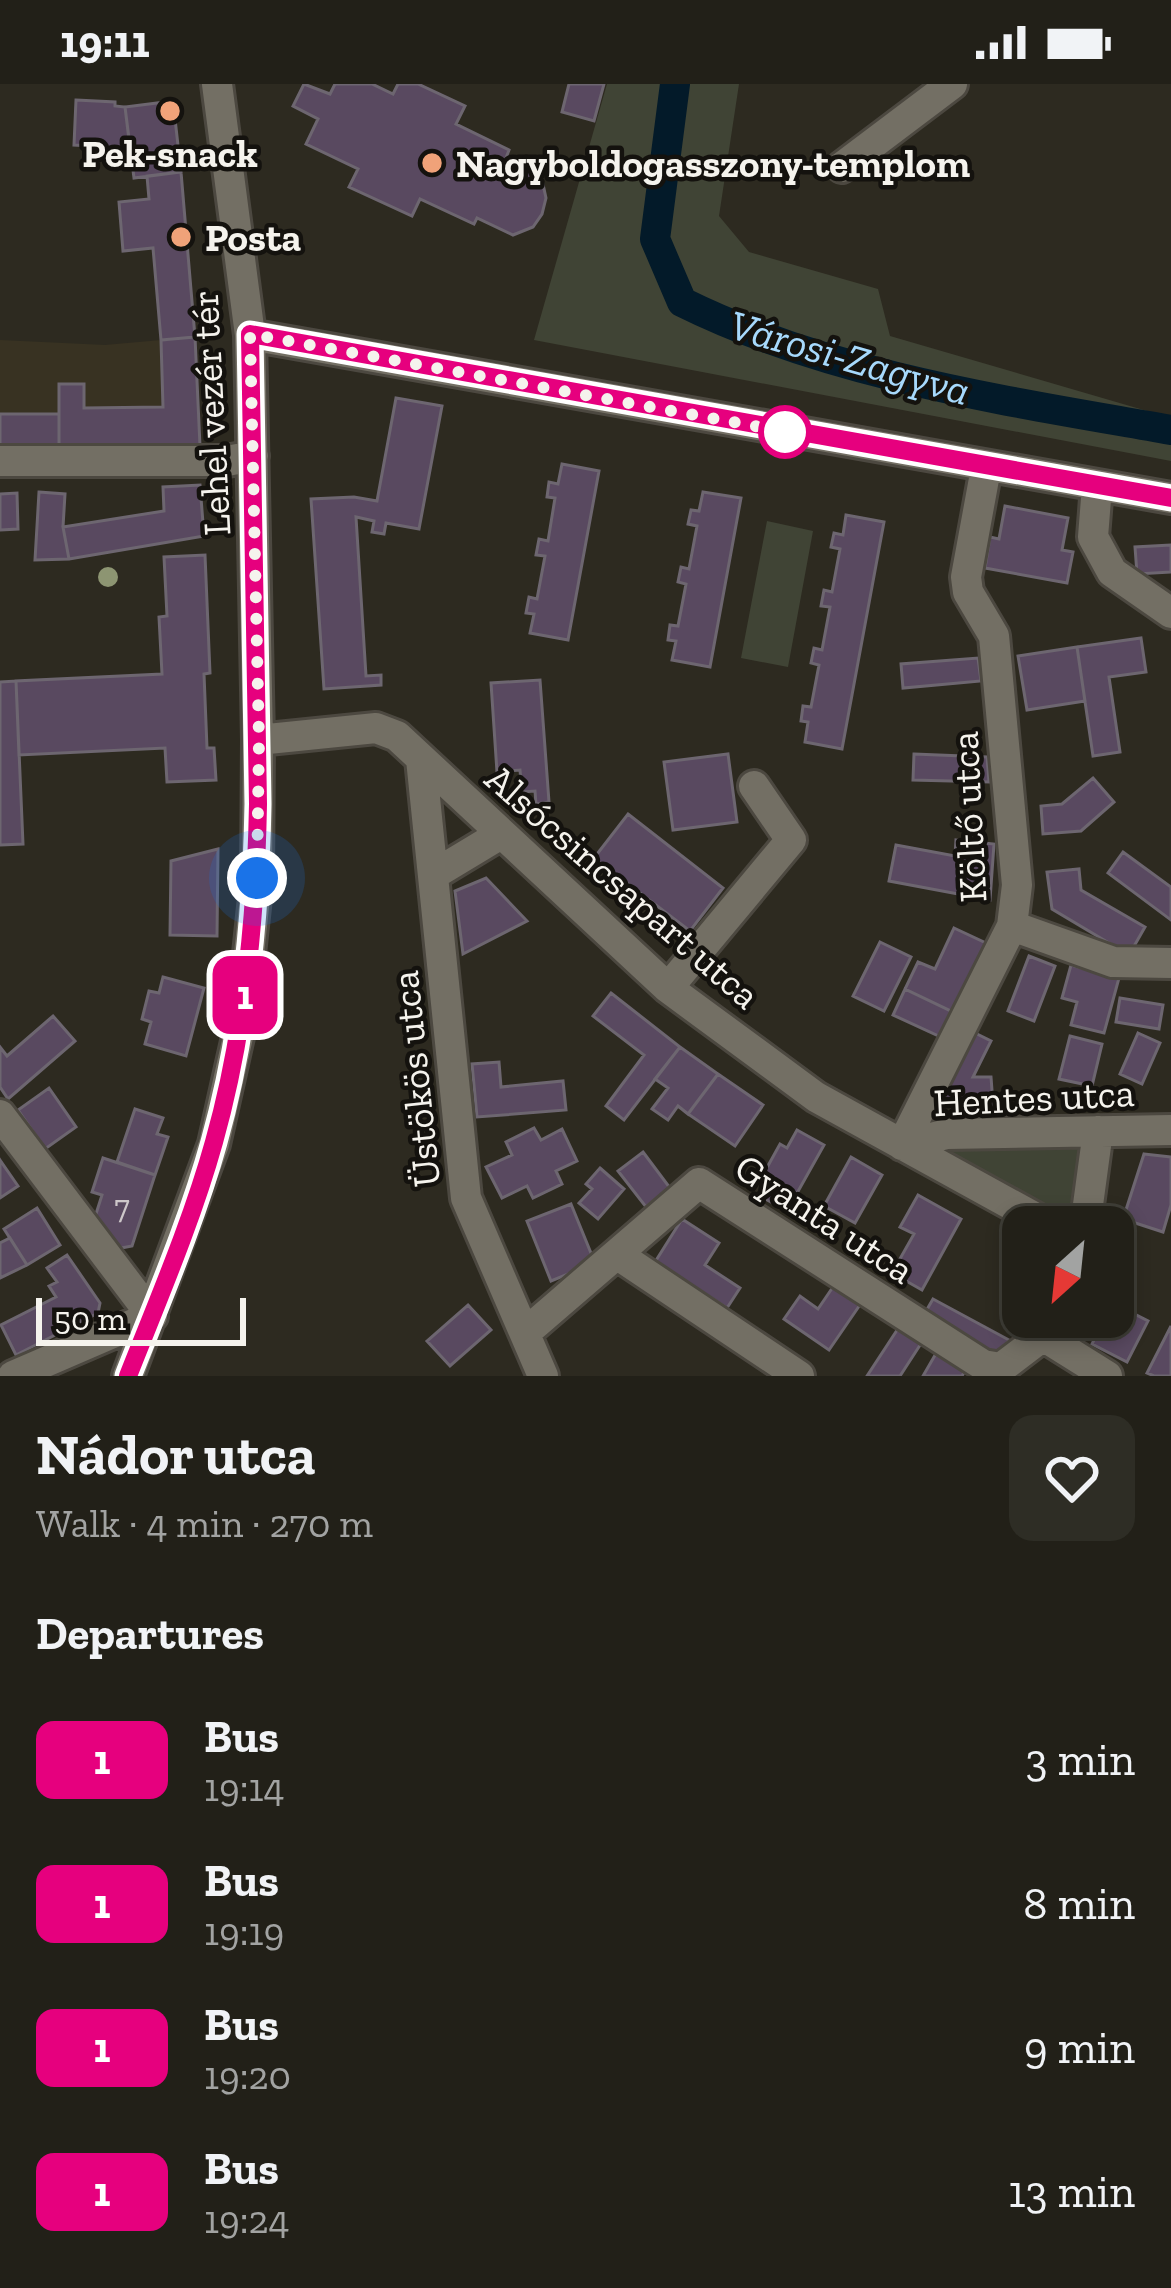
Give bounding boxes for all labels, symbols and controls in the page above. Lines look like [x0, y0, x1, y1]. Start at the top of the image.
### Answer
text: 19:11 [60, 15, 150, 69]
marker: Pek-snack [157, 98, 183, 124]
place label: Pek-snack [82, 130, 258, 177]
place label: Nagyboldogasszony-templom [456, 140, 970, 187]
marker: Nagyboldogasszony-templom [419, 150, 445, 176]
place label: Posta [205, 214, 301, 261]
marker: Posta [168, 224, 194, 250]
street label: Lehel vezér tér [181, 289, 240, 537]
water label: Városi-Zagyva [724, 299, 976, 416]
unlabelled marker [760, 407, 810, 457]
street label: Költő utca [941, 730, 996, 904]
street label: Alsócsincsapart utca [476, 754, 770, 1018]
your location [227, 848, 287, 908]
line badge: 1 [206, 956, 284, 1034]
street label: Üstökös utca [381, 968, 450, 1189]
text: 1 [237, 969, 253, 1020]
street label: Hentes utca [932, 1069, 1136, 1126]
street label: Gyanta utca [727, 1143, 923, 1294]
house number: 7 [114, 1187, 130, 1226]
north arrow [1002, 1206, 1134, 1338]
map controls [1002, 1206, 1134, 1338]
scale bar [36, 1292, 246, 1345]
text: 50 m [54, 1299, 126, 1338]
button: heart [1009, 1415, 1135, 1541]
text: Nádor utca [36, 1420, 316, 1489]
text: Walk · 4 min · 270 m [36, 1500, 373, 1547]
text: Departures [36, 1607, 264, 1661]
text: Bus [204, 1710, 279, 1764]
text: 3 min [1026, 1733, 1135, 1787]
text: 1 [94, 1734, 110, 1785]
text: 19:14 [204, 1764, 285, 1811]
text: Bus [204, 1854, 279, 1908]
text: 8 min [1023, 1877, 1135, 1931]
text: 1 [94, 1878, 110, 1929]
text: 19:19 [204, 1908, 284, 1955]
text: Bus [204, 1998, 279, 2052]
text: 9 min [1024, 2021, 1135, 2075]
text: 1 [94, 2022, 110, 2073]
text: 19:20 [204, 2052, 291, 2099]
text: Bus [204, 2142, 279, 2196]
text: 13 min [1008, 2165, 1135, 2219]
text: 1 [94, 2166, 110, 2217]
text: 19:24 [204, 2196, 290, 2243]

